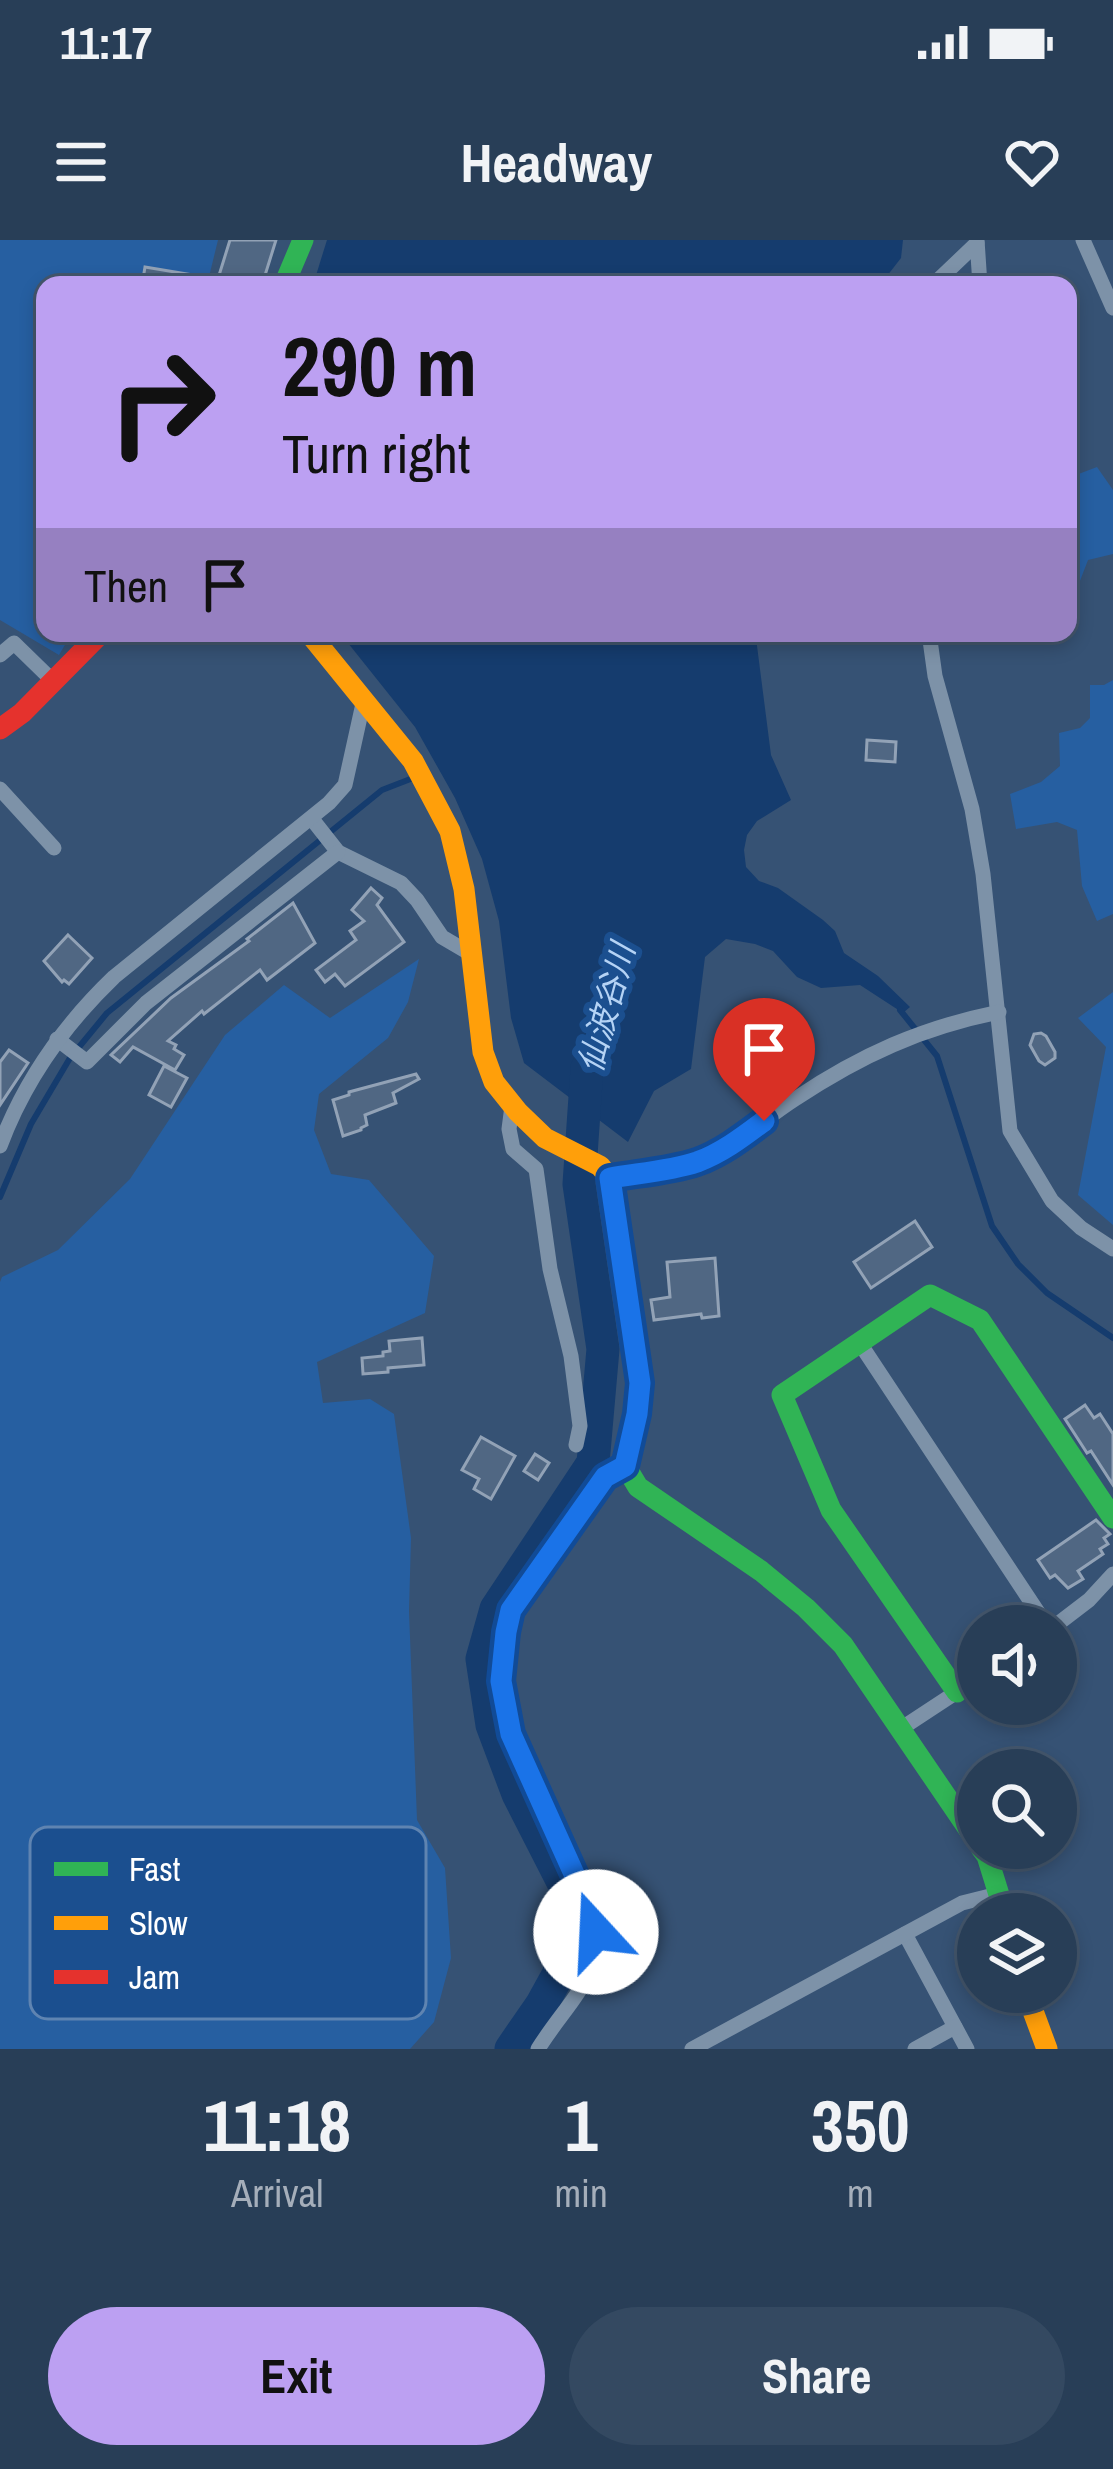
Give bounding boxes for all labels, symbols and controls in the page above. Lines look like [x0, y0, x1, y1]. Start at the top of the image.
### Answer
text: 11:17 [60, 12, 152, 73]
text: Headway [461, 126, 652, 199]
icon: menu [48, 129, 114, 195]
icon: heart [999, 129, 1065, 195]
text: 290 m [282, 309, 477, 422]
icon: right [84, 324, 240, 480]
text: Turn right [282, 417, 470, 490]
icon: arrive [192, 552, 258, 618]
text: Then [84, 555, 168, 616]
water label: 仙波谷川 [568, 936, 645, 1077]
pin [713, 998, 815, 1121]
icon: arrive [731, 1016, 797, 1082]
map controls [957, 1605, 1077, 2013]
button: sound [957, 1605, 1077, 1725]
button: search [957, 1749, 1077, 1869]
legend [30, 1827, 426, 2019]
text: Fast [129, 1847, 180, 1891]
position arrow [533, 1869, 659, 1995]
button: layers [957, 1893, 1077, 2013]
text: Slow [129, 1901, 188, 1945]
text: Jam [129, 1955, 180, 1999]
text: 11:18 [203, 2076, 351, 2173]
text: 1 [565, 2076, 598, 2173]
text: 350 [811, 2076, 910, 2173]
text: Arrival [231, 2167, 323, 2219]
text: min [554, 2167, 608, 2219]
text: m [847, 2167, 874, 2219]
button: Exit [48, 2307, 545, 2445]
button: Share [569, 2307, 1065, 2445]

